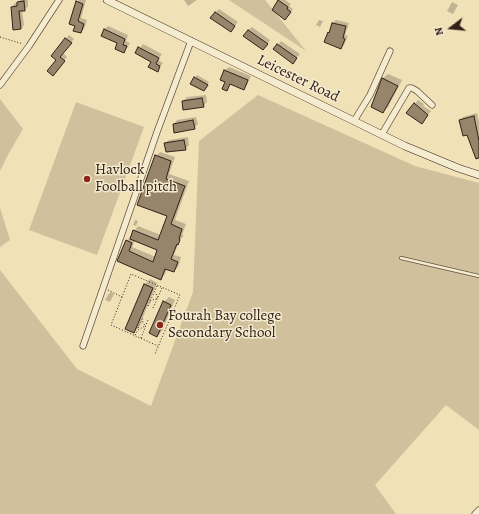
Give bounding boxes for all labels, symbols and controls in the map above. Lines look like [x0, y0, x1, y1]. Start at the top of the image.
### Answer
north arrow [431, 8, 471, 48]
text: N [431, 26, 447, 37]
street label: Leicester Road [254, 51, 342, 107]
place label: Havlock Foolball pitch [95, 161, 177, 196]
marker: Havlock Foolball pitch [82, 174, 92, 184]
place label: Fourah Bay college Secondary School [168, 307, 281, 342]
marker: Fourah Bay college Secondary School [155, 320, 165, 330]

